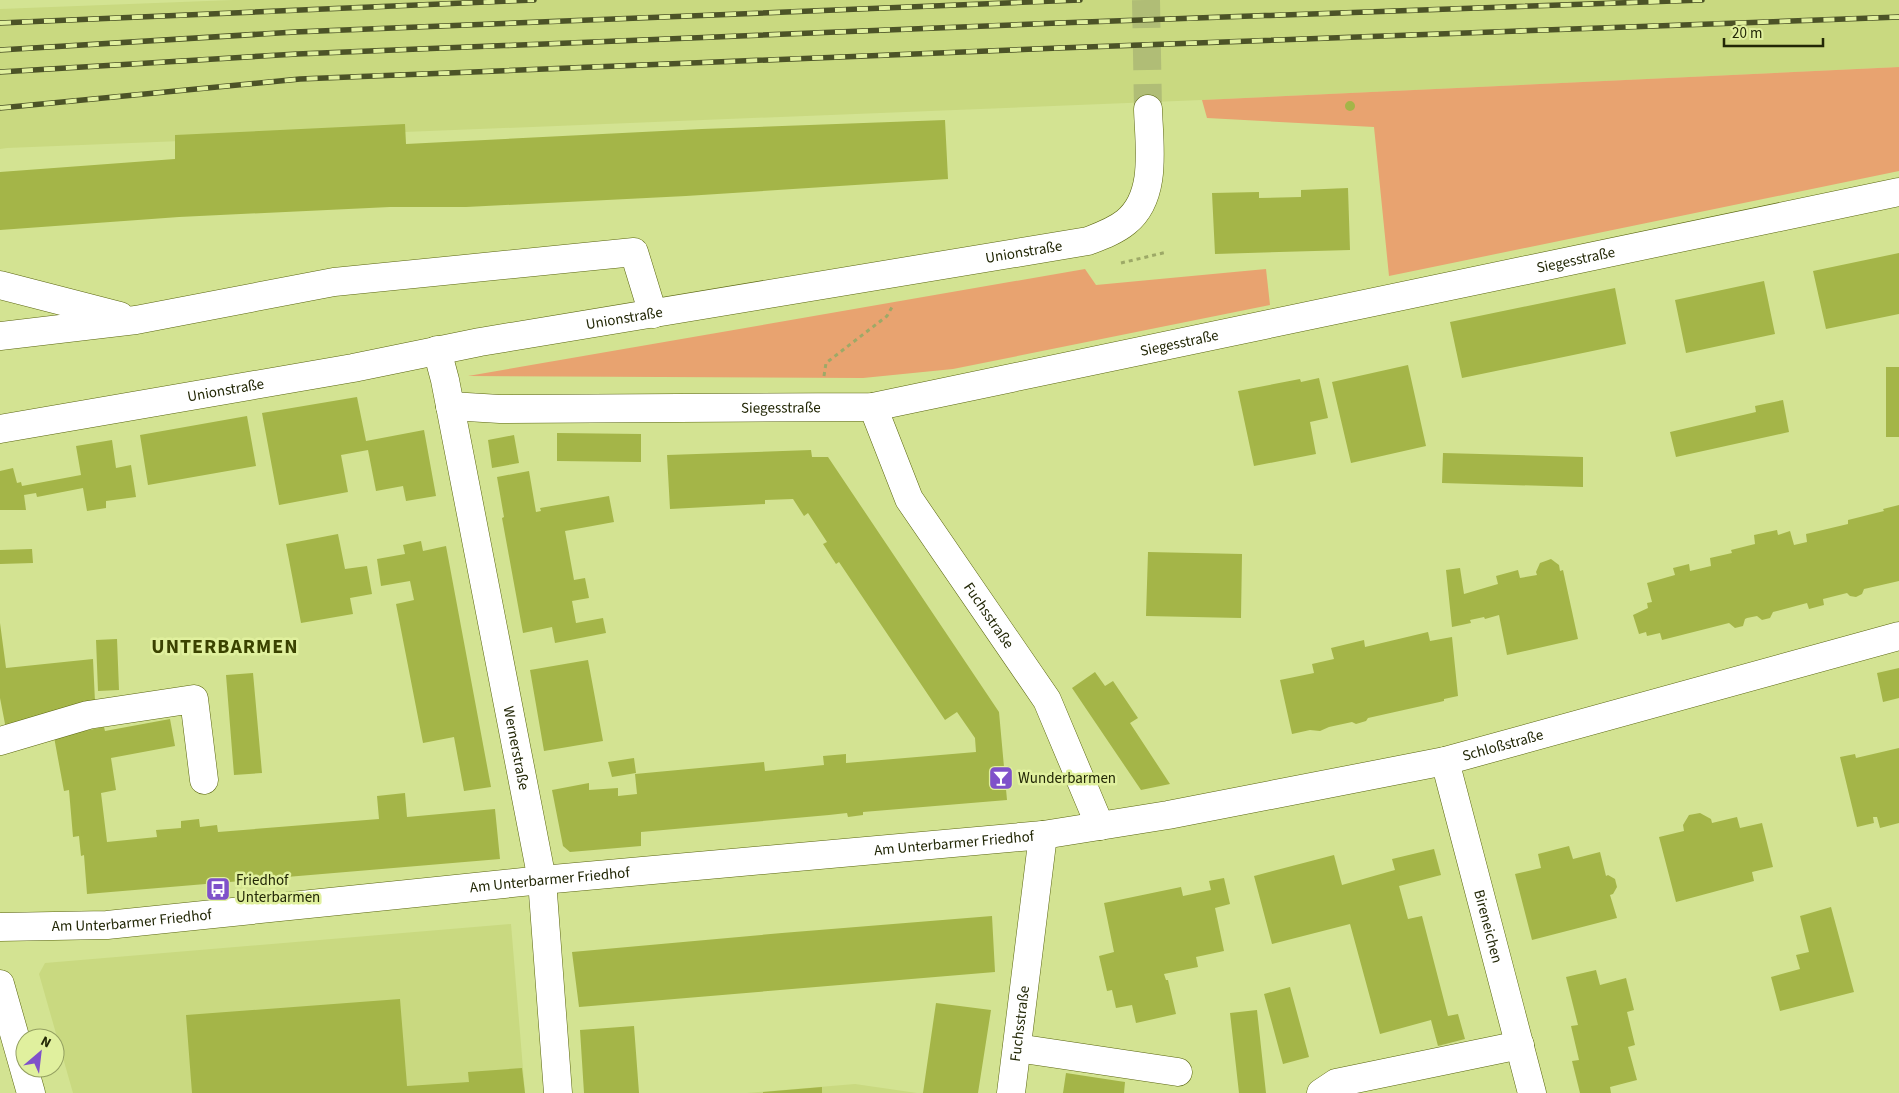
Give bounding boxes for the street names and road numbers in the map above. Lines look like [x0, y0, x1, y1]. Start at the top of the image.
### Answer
street label: Unionstraße [984, 235, 1064, 268]
street label: Siegesstraße [1534, 241, 1617, 278]
street label: Unionstraße [584, 301, 664, 335]
street label: Siegesstraße [1138, 324, 1220, 361]
street label: Unionstraße [186, 373, 266, 407]
street label: Siegesstraße [741, 397, 821, 418]
street label: Fuchsstraße [959, 578, 1019, 653]
street label: Wernerstraße [498, 704, 535, 792]
street label: Schloßstraße [1460, 724, 1546, 766]
street label: Am Unterbarmer Friedhof [873, 825, 1036, 861]
street label: Am Unterbarmer Friedhof [469, 862, 631, 898]
street label: Bireneichen [1469, 887, 1508, 965]
street label: Am Unterbarmer Friedhof [52, 904, 213, 937]
street label: Fuchsstraße [1005, 984, 1035, 1063]

